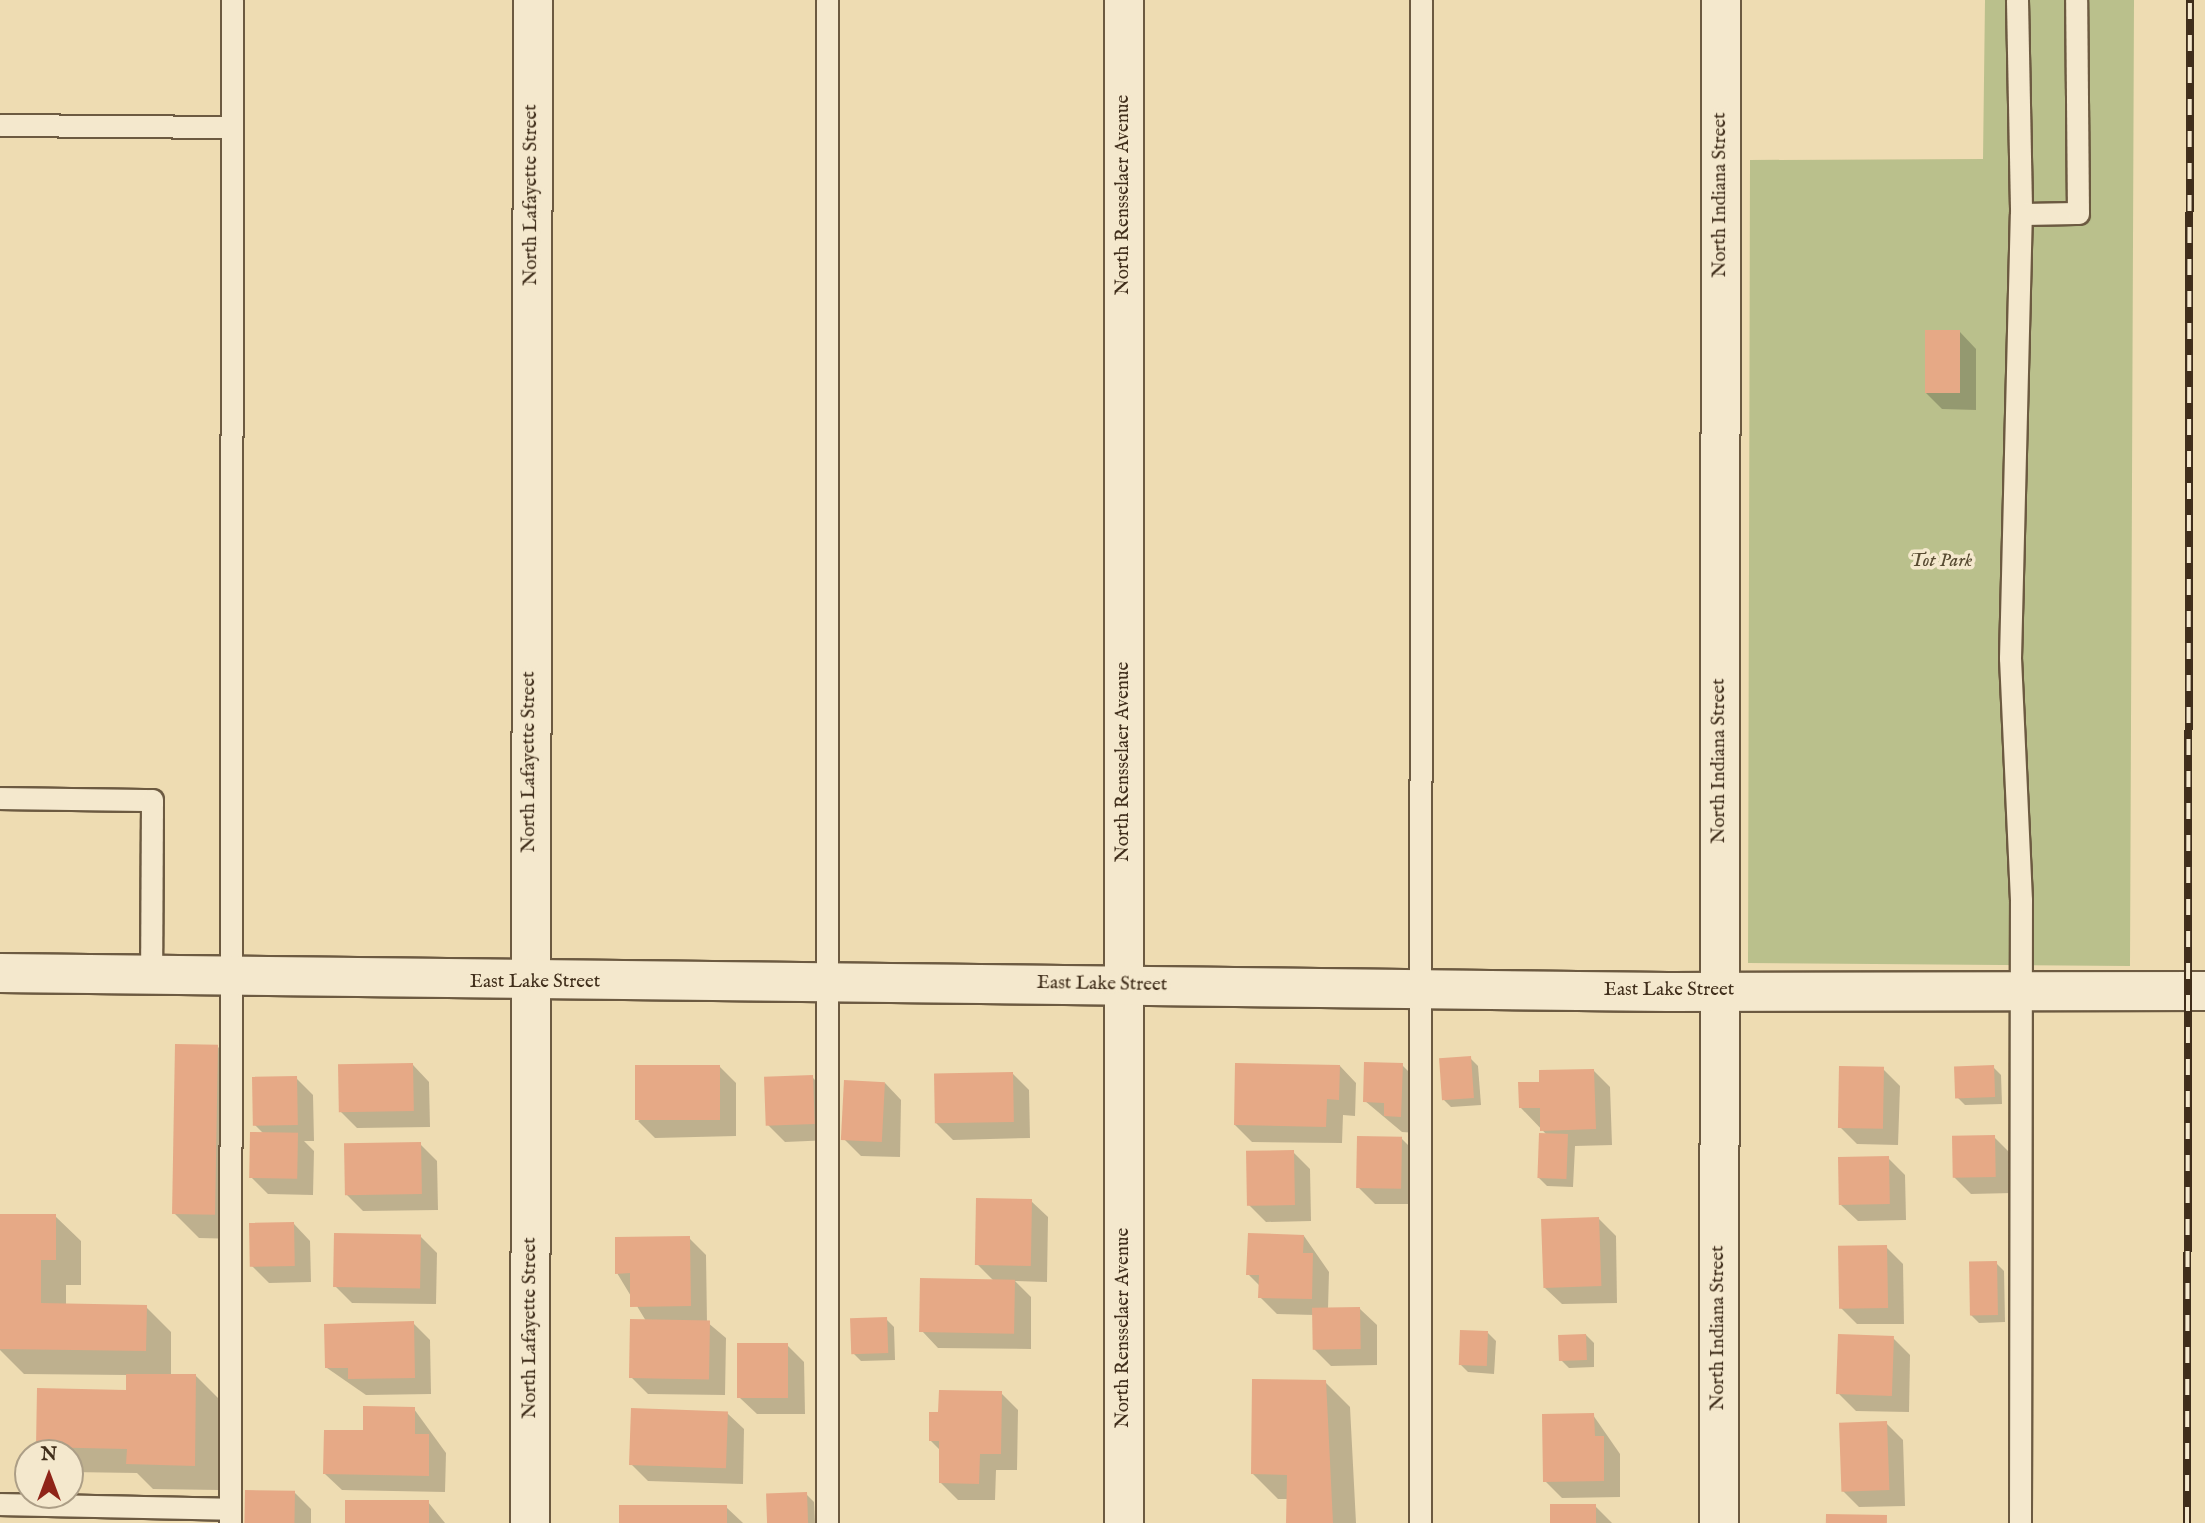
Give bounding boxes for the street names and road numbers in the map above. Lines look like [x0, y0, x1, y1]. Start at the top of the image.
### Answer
street label: North Rensselaer Avenue [1113, 95, 1135, 295]
street label: North Lafayette Street [521, 104, 543, 286]
street label: North Indiana Street [1710, 112, 1732, 278]
street label: North Rensselaer Avenue [1113, 662, 1135, 862]
street label: North Lafayette Street [519, 671, 541, 853]
street label: North Indiana Street [1709, 678, 1731, 844]
street label: East Lake Street [470, 972, 600, 994]
street label: East Lake Street [1037, 972, 1167, 998]
street label: East Lake Street [1604, 980, 1734, 1002]
street label: North Rensselaer Avenue [1113, 1228, 1135, 1428]
street label: North Lafayette Street [520, 1237, 542, 1419]
street label: North Indiana Street [1708, 1245, 1730, 1411]

